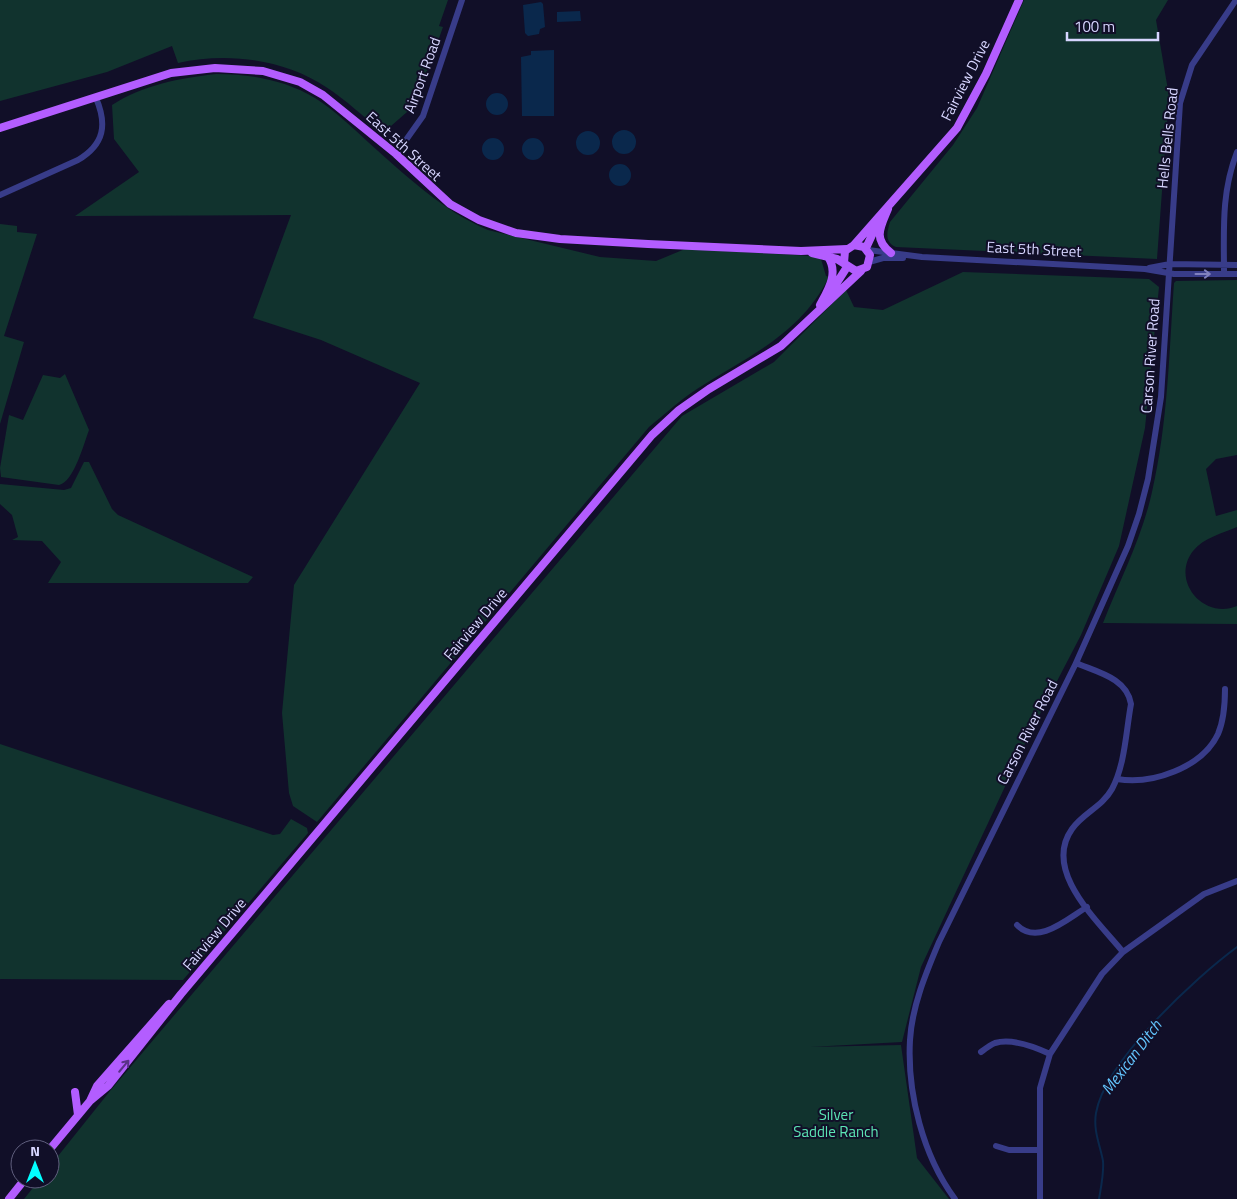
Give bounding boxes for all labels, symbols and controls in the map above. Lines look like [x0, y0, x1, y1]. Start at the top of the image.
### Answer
scale bar [1067, 10, 1158, 42]
text: 100 m [1074, 15, 1115, 38]
street label: Airport Road [398, 34, 446, 116]
street label: Fairview Drive [935, 35, 995, 125]
street label: Hells Bells Road [1150, 86, 1184, 190]
street label: East 5th Street [361, 106, 448, 187]
street label: East 5th Street [986, 235, 1083, 263]
one-way arrow [1194, 269, 1211, 279]
street label: Carson River Road [1135, 298, 1165, 414]
street label: Fairview Drive [438, 583, 512, 665]
street label: Carson River Road [991, 675, 1063, 789]
street label: Fairview Drive [177, 893, 251, 975]
water label: Mexican Ditch [1095, 1014, 1168, 1099]
one-way arrow [118, 1060, 130, 1073]
park label: Silver Saddle Ranch [793, 1103, 879, 1143]
north arrow [10, 1139, 60, 1189]
text: N [30, 1140, 40, 1161]

